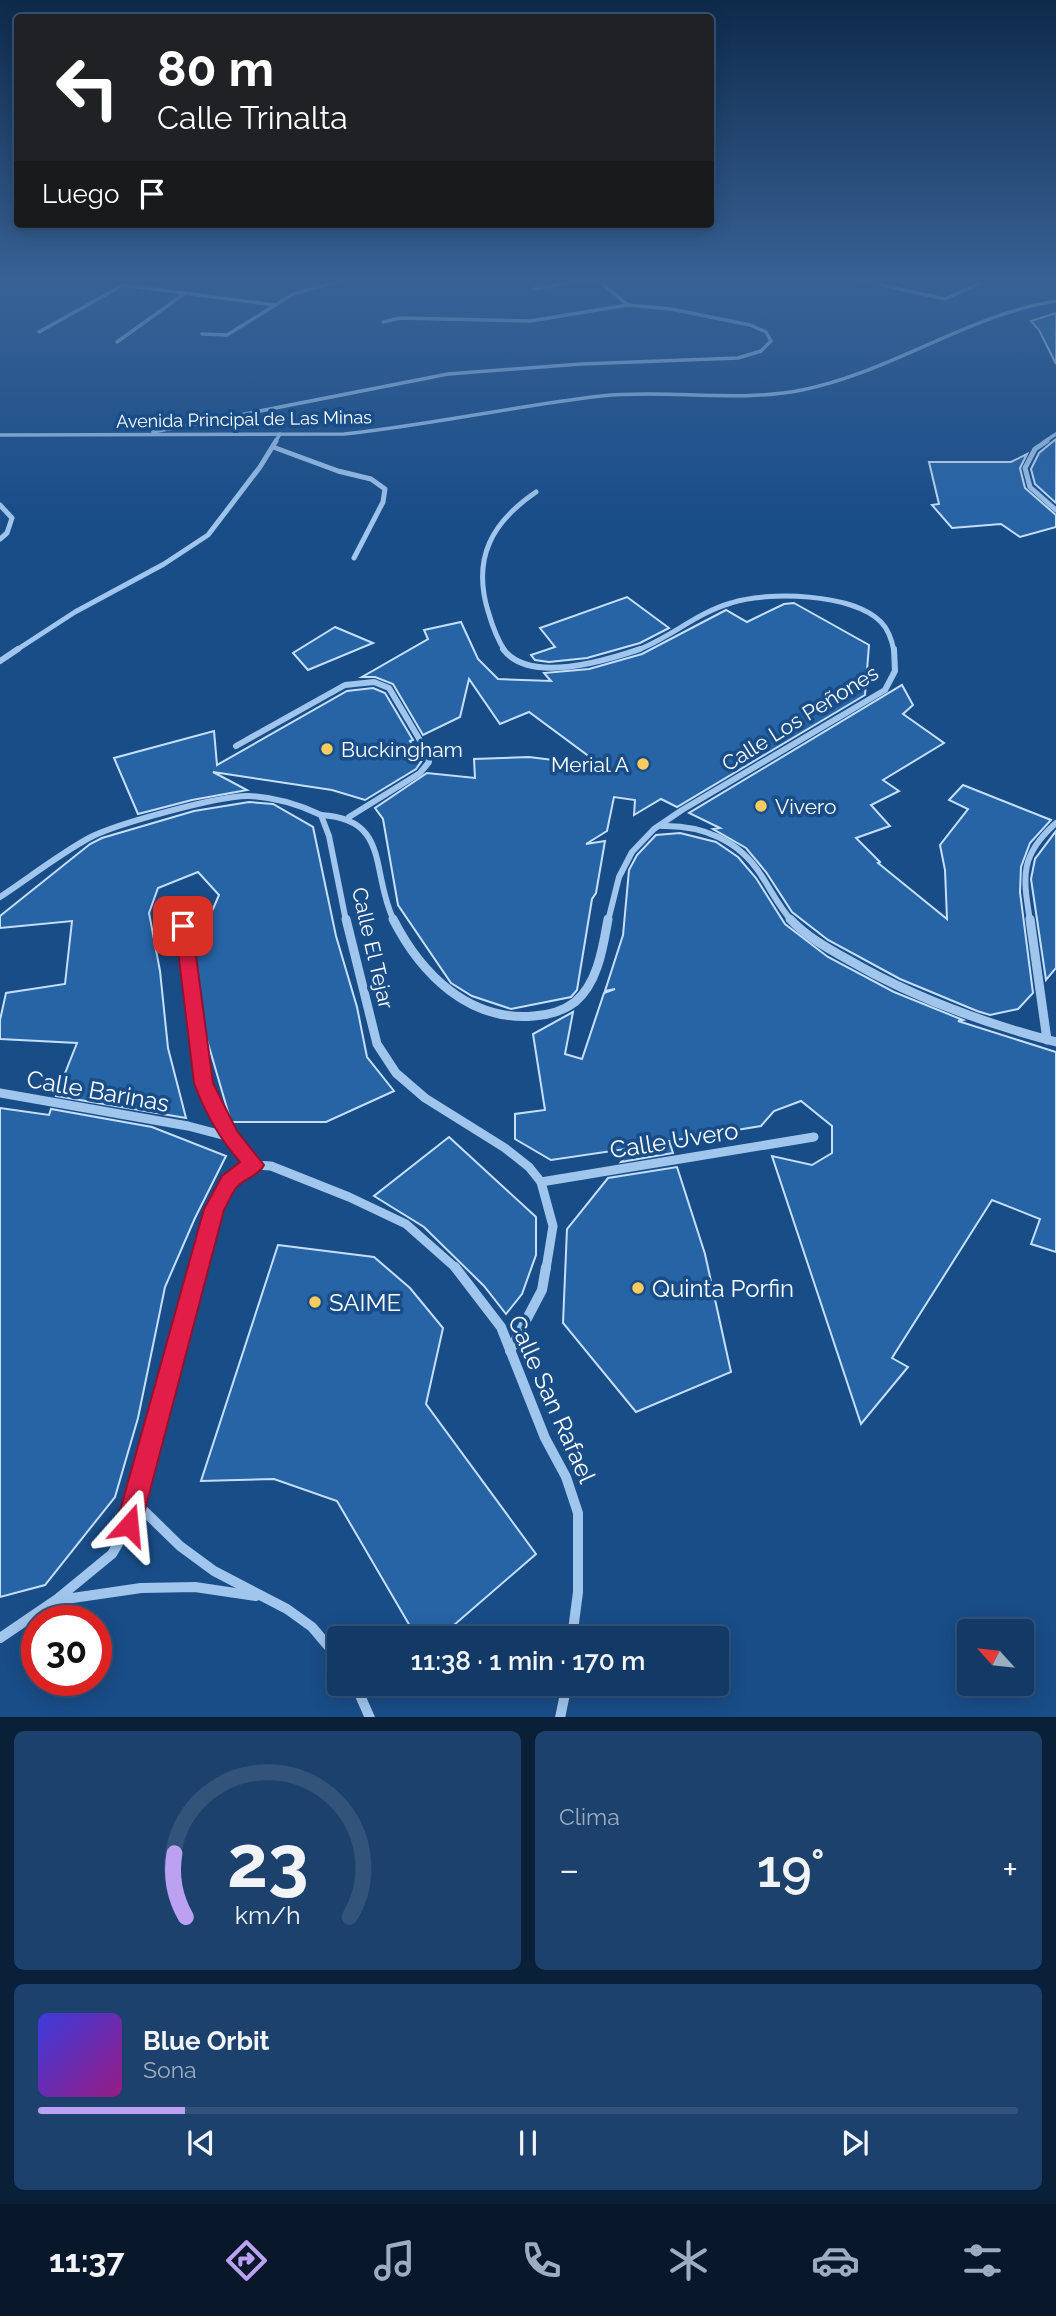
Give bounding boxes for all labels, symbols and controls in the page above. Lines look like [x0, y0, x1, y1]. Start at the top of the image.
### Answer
text: 80 m [157, 40, 274, 97]
icon: left [42, 42, 133, 133]
text: Calle Trinalta [157, 99, 348, 136]
icon: arrive [133, 175, 171, 213]
text: Luego [42, 179, 119, 209]
street label: Avenida Principal de Las Minas [116, 406, 372, 432]
street label: Calle Los Peñones [717, 660, 883, 776]
place label: Buckingham [341, 737, 463, 762]
marker: Buckingham [319, 741, 335, 757]
place label: Merial A [551, 752, 629, 777]
marker: Merial A [635, 756, 651, 772]
place label: Vivero [775, 794, 837, 819]
marker: Vivero [753, 798, 769, 814]
street label: Calle El Tejar [347, 885, 399, 1012]
pin [153, 896, 213, 956]
icon: arrive [164, 907, 202, 945]
street label: Calle Barinas [24, 1064, 172, 1118]
street label: Calle Uvero [608, 1116, 740, 1164]
place label: Quinta Porfin [652, 1274, 794, 1303]
marker: Quinta Porfin [630, 1280, 646, 1296]
place label: SAIME [329, 1288, 401, 1317]
marker: SAIME [307, 1294, 323, 1310]
street label: Calle San Rafael [502, 1311, 602, 1488]
position arrow [92, 1488, 166, 1562]
speed limit sign: 30 [21, 1605, 112, 1696]
north arrow [957, 1619, 1034, 1696]
map controls [957, 1619, 1034, 1696]
text: 11:38 · 1 min · 170 m [411, 1646, 645, 1676]
text: Clima [559, 1803, 620, 1830]
text: 23 [227, 1819, 308, 1904]
text: 19° [757, 1838, 825, 1899]
text: − [559, 1847, 579, 1892]
text: + [1002, 1847, 1018, 1892]
text: km/h [235, 1899, 300, 1929]
text: Blue Orbit [143, 2026, 270, 2056]
text: Sona [143, 2056, 197, 2083]
icon: previous [182, 2124, 220, 2162]
icon: pause [509, 2124, 547, 2162]
icon: next [836, 2124, 874, 2162]
icon: directions [222, 2236, 271, 2285]
icon: music [370, 2236, 419, 2285]
icon: phone [517, 2236, 566, 2285]
icon: climate [664, 2236, 713, 2285]
icon: car [811, 2236, 860, 2285]
icon: filters [958, 2236, 1007, 2285]
text: 11:37 [49, 2242, 124, 2279]

